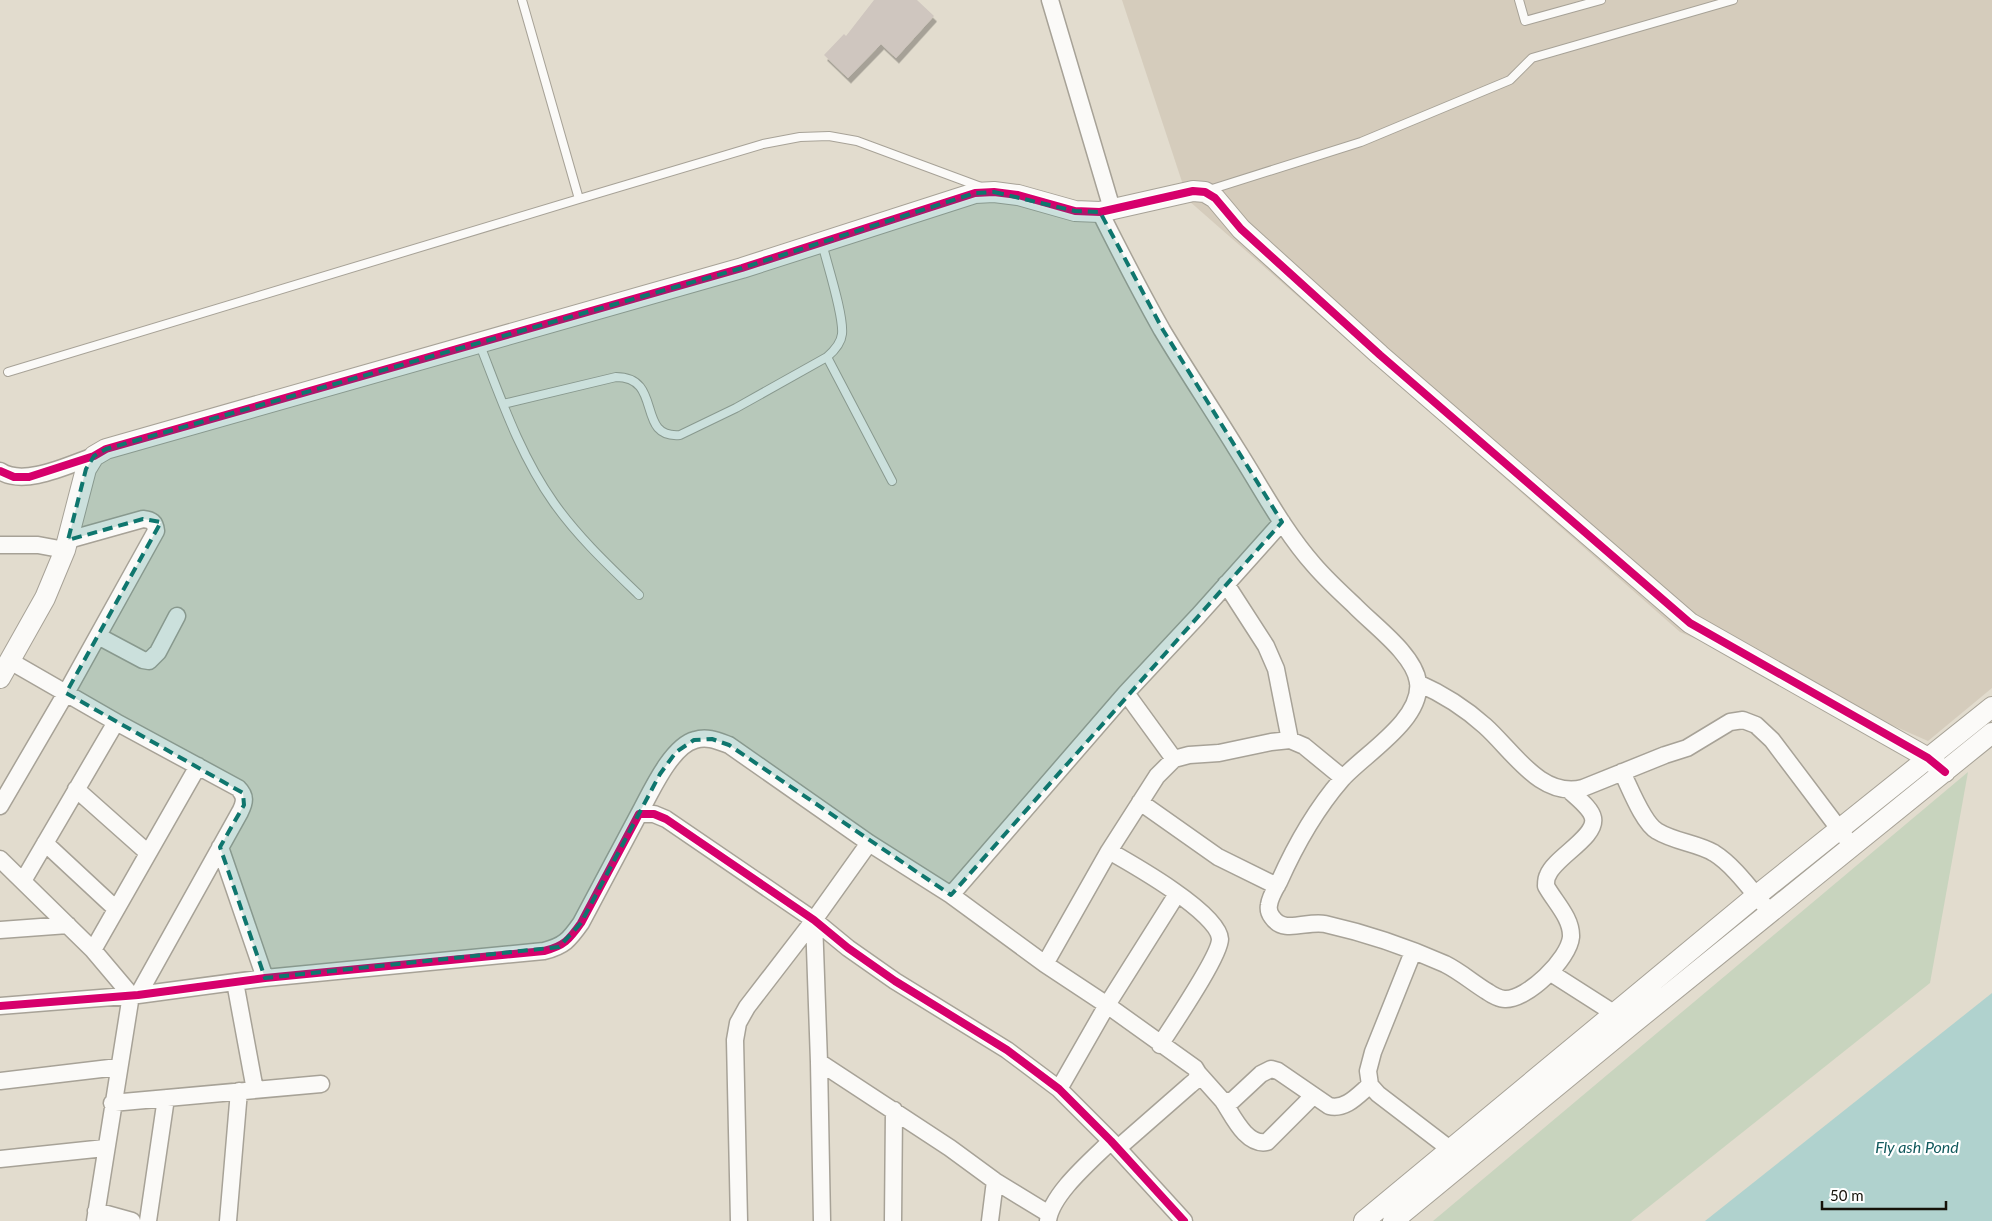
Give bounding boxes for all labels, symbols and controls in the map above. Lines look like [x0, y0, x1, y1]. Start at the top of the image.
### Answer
water label: Fly ash Pond [1875, 1137, 1959, 1156]
scale bar [1822, 1178, 1946, 1210]
text: 50 m [1830, 1186, 1864, 1204]

